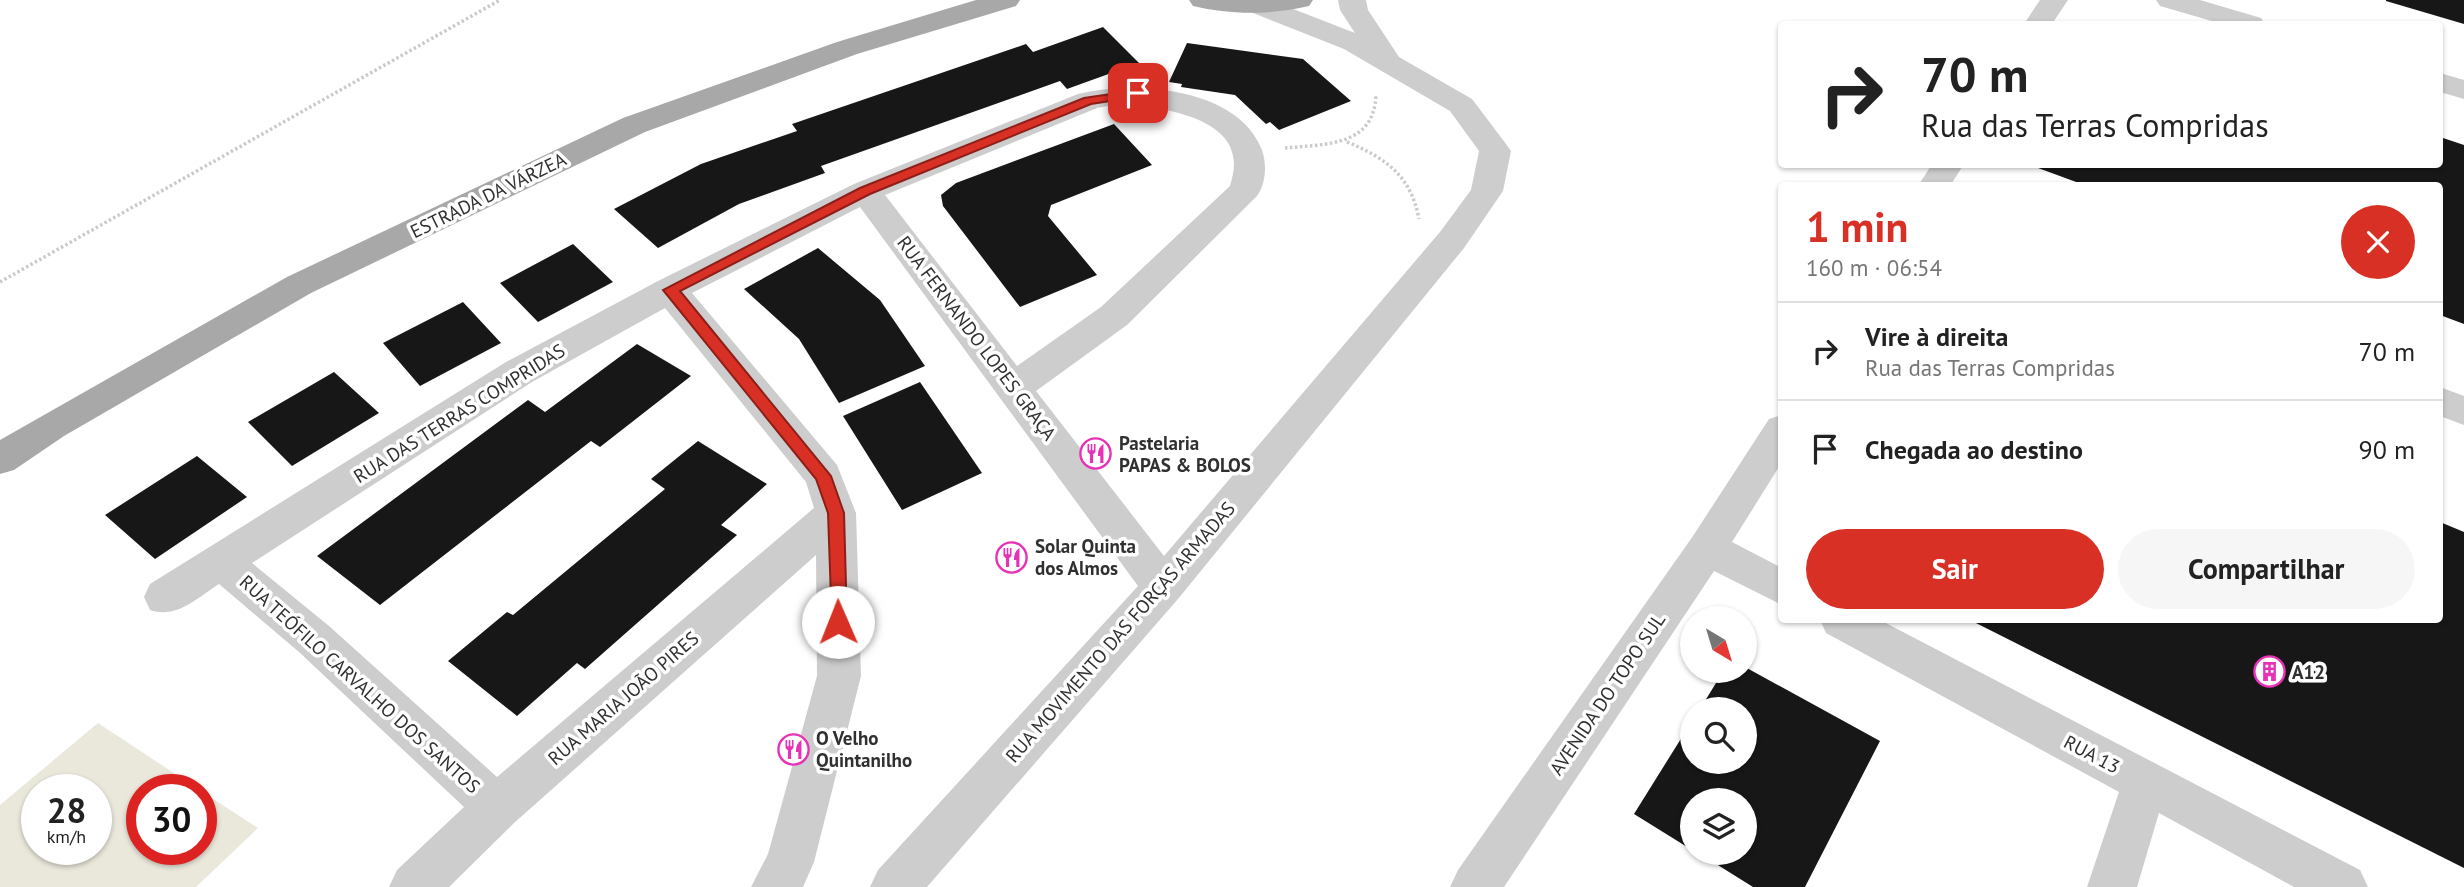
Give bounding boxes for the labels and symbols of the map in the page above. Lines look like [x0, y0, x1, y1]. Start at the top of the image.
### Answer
pin [1108, 63, 1168, 123]
street label: ESTRADA DA VÁRZEA [406, 147, 570, 243]
street label: RUA FERNANDO LOPES GRAÇA [892, 231, 1062, 445]
street label: RUA DAS TERRAS COMPRIDAS [349, 338, 569, 488]
place label: Pastelaria PAPAS & BOLOS [1119, 431, 1251, 477]
restaurant icon: Pastelaria PAPAS & BOLOS [1079, 437, 1113, 471]
street label: RUA MOVIMENTO DAS FORÇAS ARMADAS [1000, 497, 1240, 767]
place label: Solar Quinta dos Almos [1035, 534, 1136, 580]
restaurant icon: Solar Quinta dos Almos [995, 540, 1029, 574]
street label: RUA TEÓFILO CARVALHO DOS SANTOS [235, 570, 485, 798]
position arrow [801, 585, 875, 659]
north arrow [1680, 606, 1757, 682]
street label: AVENIDA DO TOPO SUL [1544, 608, 1670, 780]
street label: RUA MARIA JOÃO PIRES [543, 626, 703, 770]
building icon: A12 [2252, 655, 2286, 689]
place label: A12 [2292, 660, 2325, 684]
place label: O Velho Quintanilho [816, 726, 912, 772]
street label: RUA 13 [2060, 729, 2124, 779]
restaurant icon: O Velho Quintanilho [776, 732, 810, 766]
speed limit sign: 30 [126, 774, 217, 865]

